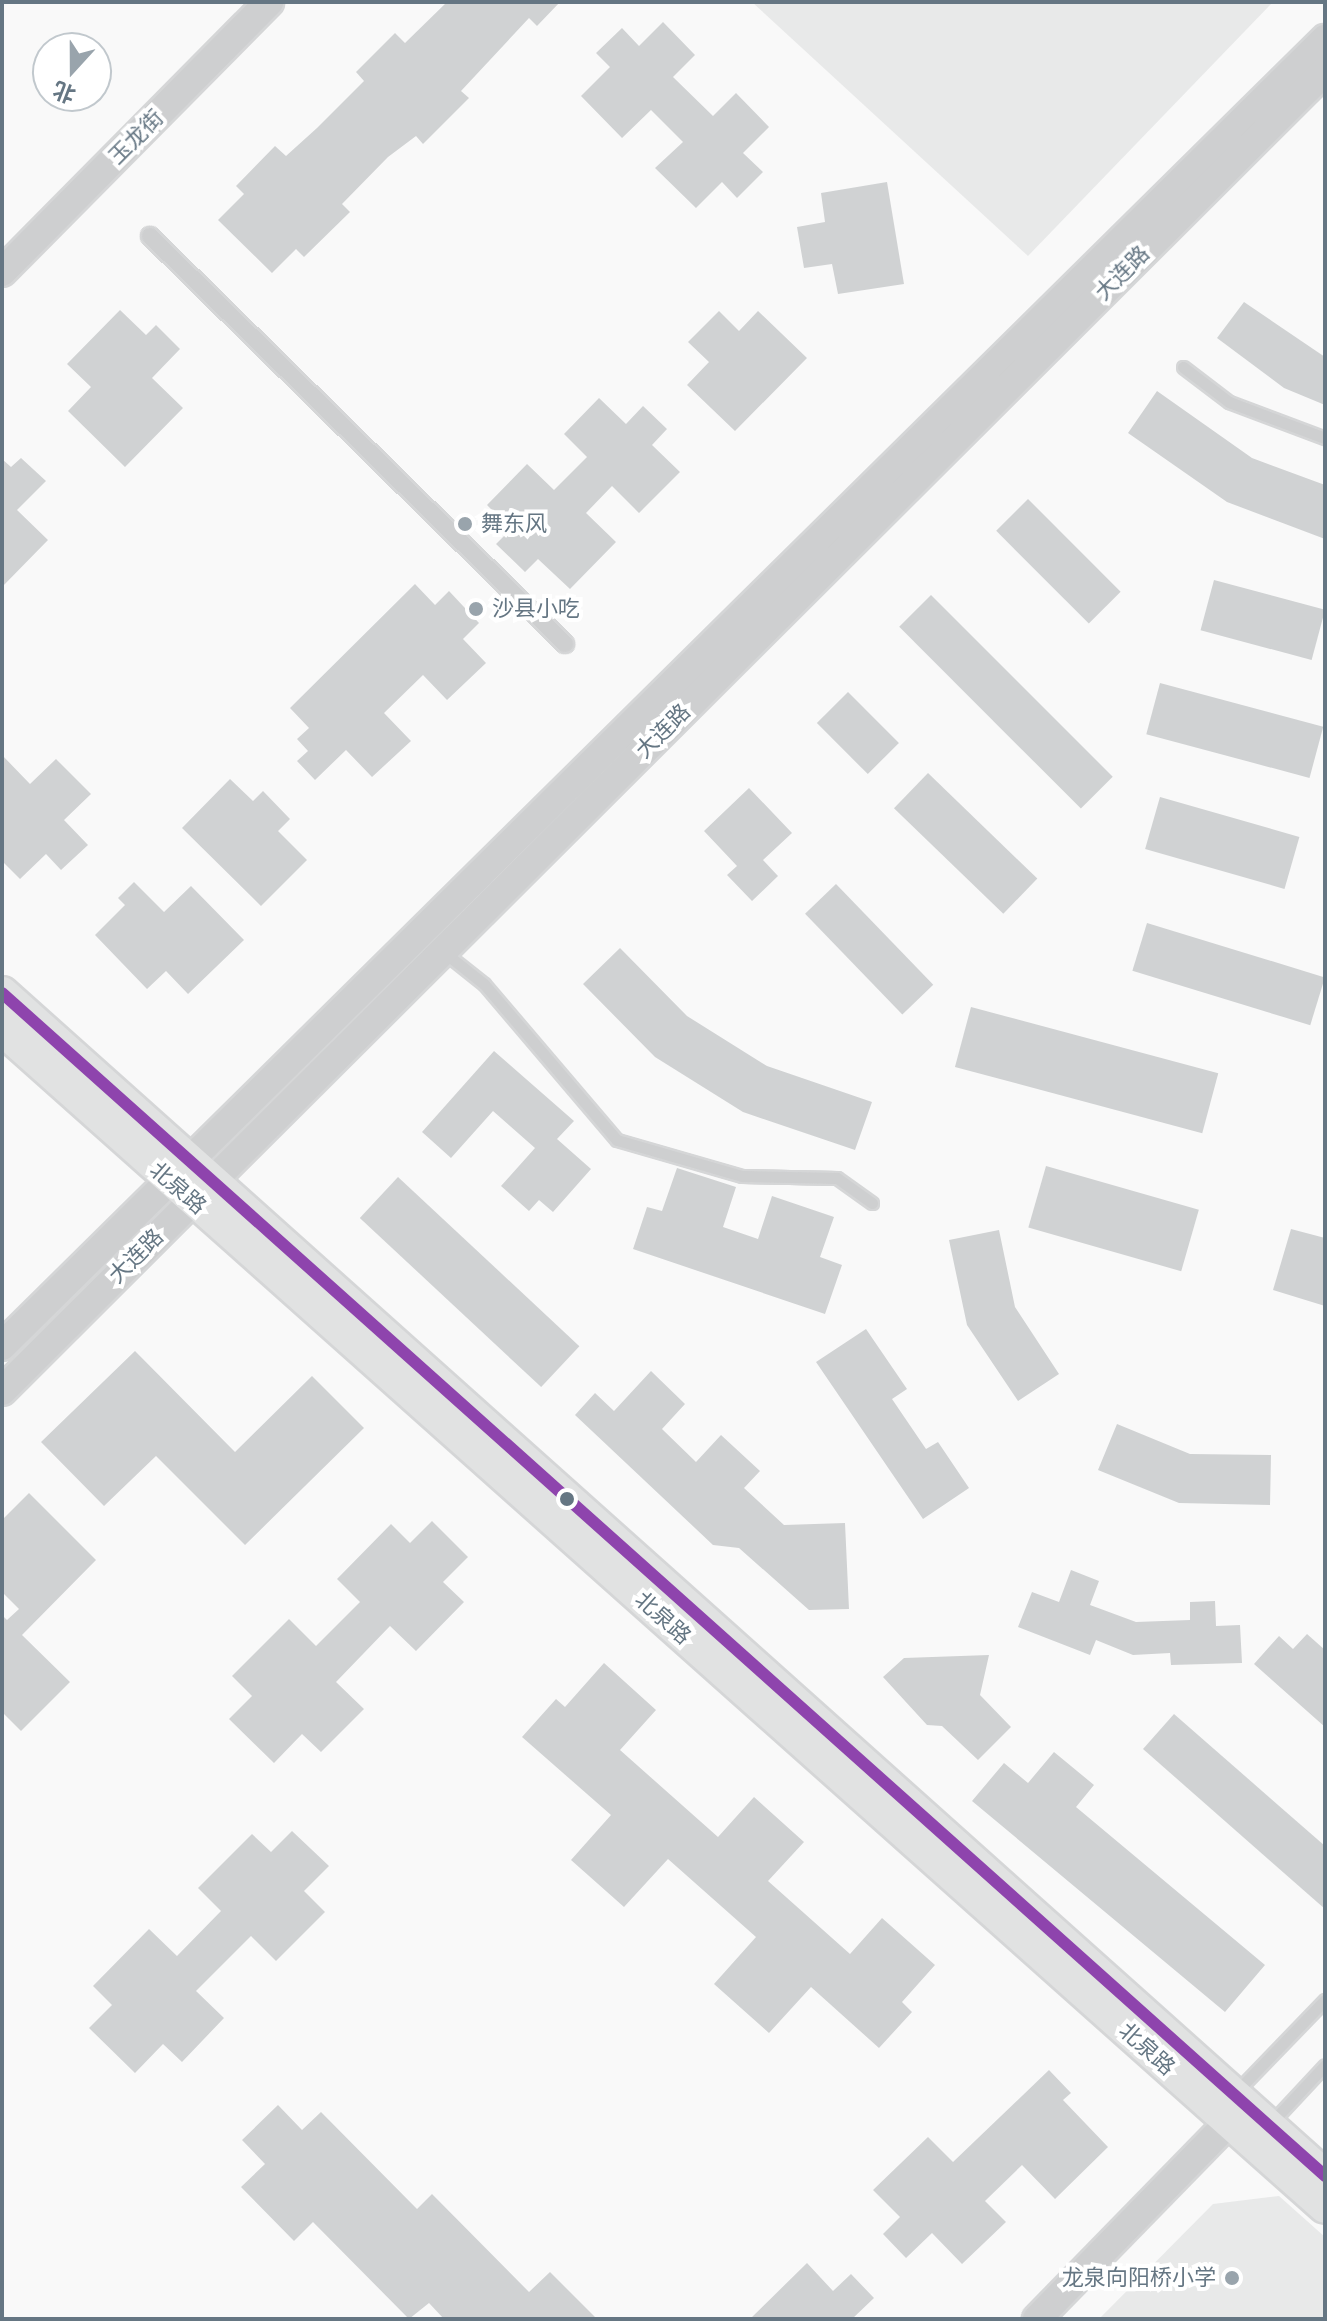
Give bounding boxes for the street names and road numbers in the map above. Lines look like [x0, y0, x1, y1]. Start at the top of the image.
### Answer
street label: 玉龙街 [103, 104, 169, 170]
street label: 大连路 [1089, 240, 1155, 306]
street label: 大连路 [630, 698, 696, 764]
street label: 北泉路 [144, 1156, 212, 1220]
street label: 大连路 [103, 1223, 169, 1289]
street label: 北泉路 [630, 1586, 696, 1650]
street label: 北泉路 [1114, 2017, 1180, 2081]

